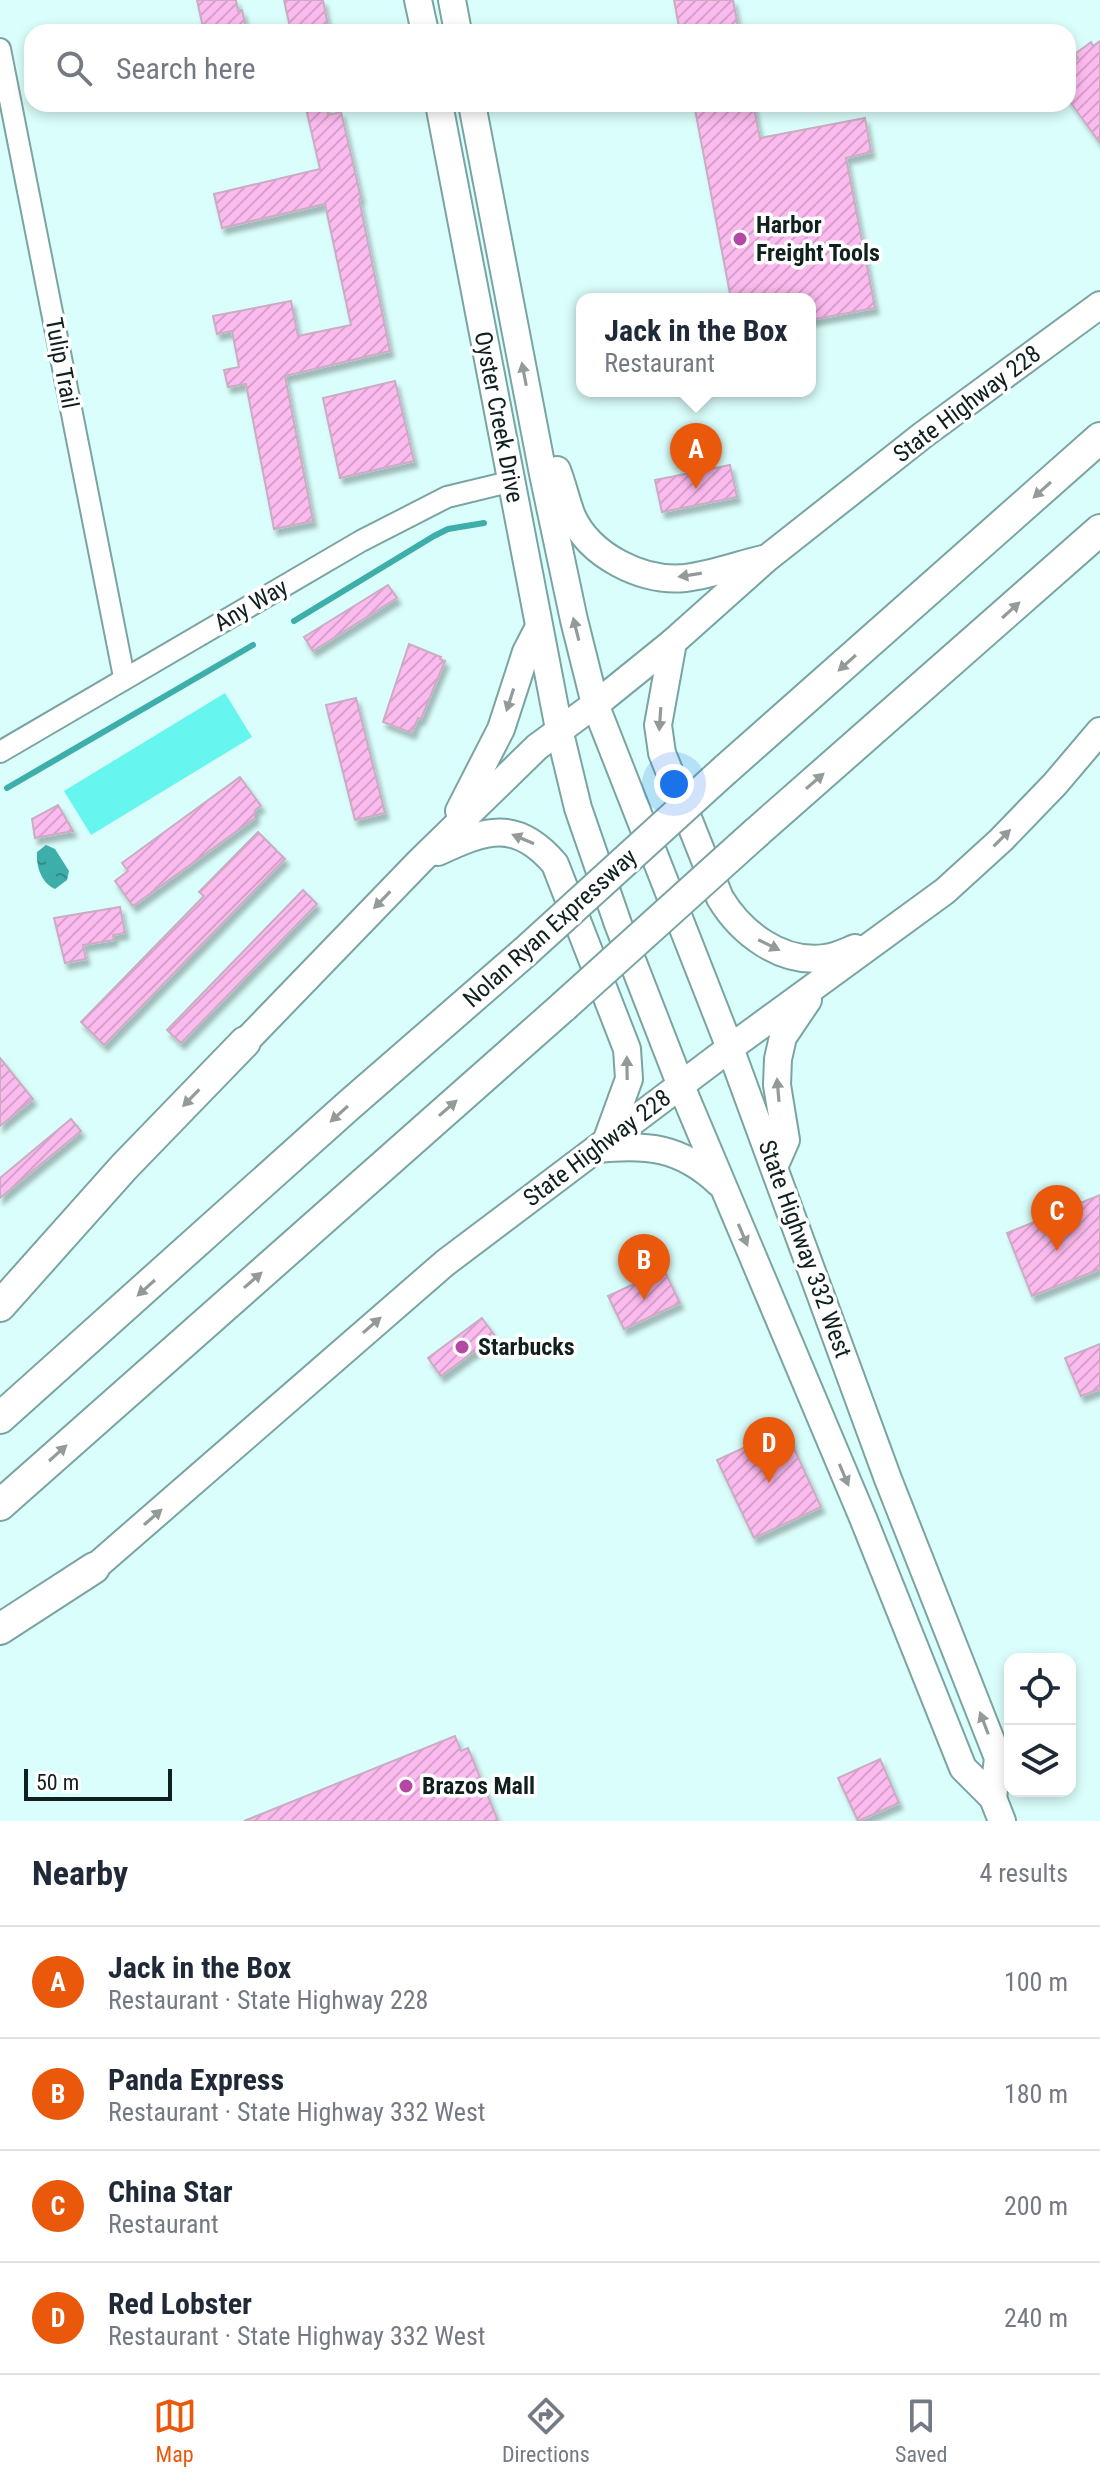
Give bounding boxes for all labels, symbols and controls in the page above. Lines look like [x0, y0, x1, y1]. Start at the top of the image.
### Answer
search box [24, 24, 1076, 112]
icon: search [52, 46, 96, 90]
text: Search here [116, 51, 256, 86]
place label: Harbor Freight Tools [756, 211, 880, 267]
marker: Harbor Freight Tools [731, 230, 749, 248]
popup [576, 293, 816, 397]
text: Jack in the Box [604, 313, 788, 348]
street label: Tulip Trail [39, 315, 85, 411]
street label: Oyster Creek Drive [469, 329, 529, 505]
street label: State Highway 228 [888, 340, 1046, 468]
text: Restaurant [604, 348, 715, 378]
one-way arrow [517, 361, 530, 386]
pin: A [670, 423, 722, 489]
one-way arrow [1032, 481, 1052, 498]
one-way arrow [678, 569, 703, 582]
street label: Any Way [209, 573, 293, 637]
one-way arrow [1001, 601, 1020, 619]
one-way arrow [569, 616, 582, 641]
one-way arrow [838, 653, 857, 671]
one-way arrow [504, 688, 516, 712]
one-way arrow [653, 707, 666, 732]
your location [654, 764, 694, 804]
one-way arrow [805, 773, 825, 790]
one-way arrow [992, 829, 1011, 848]
one-way arrow [511, 833, 534, 846]
street label: Nolan Ryan Expressway [458, 843, 642, 1013]
one-way arrow [373, 890, 391, 909]
one-way arrow [758, 938, 781, 952]
one-way arrow [621, 1055, 634, 1081]
one-way arrow [771, 1077, 784, 1102]
street label: State Highway 228 [518, 1084, 676, 1212]
one-way arrow [182, 1088, 201, 1107]
one-way arrow [437, 1100, 457, 1117]
one-way arrow [330, 1104, 349, 1122]
street label: State Highway 332 West [753, 1136, 857, 1362]
pin: C [1031, 1185, 1083, 1251]
one-way arrow [736, 1224, 749, 1247]
pin: B [618, 1234, 670, 1300]
one-way arrow [242, 1272, 262, 1289]
one-way arrow [137, 1279, 157, 1296]
one-way arrow [362, 1317, 382, 1334]
place label: Starbucks [478, 1333, 575, 1361]
marker: Starbucks [453, 1338, 471, 1356]
pin: D [743, 1417, 795, 1483]
one-way arrow [49, 1444, 68, 1462]
one-way arrow [838, 1463, 851, 1487]
one-way arrow [142, 1509, 162, 1526]
map controls [1004, 1653, 1076, 1797]
button: locate [1004, 1653, 1076, 1725]
one-way arrow [977, 1711, 990, 1735]
button: layers [1004, 1725, 1076, 1797]
scale bar [24, 1765, 172, 1801]
text: 50 m [36, 1770, 79, 1795]
place label: Brazos Mall [422, 1772, 535, 1800]
marker: Brazos Mall [397, 1777, 415, 1795]
text: Nearby [32, 1853, 128, 1893]
text: 4 results [979, 1858, 1068, 1888]
text: Jack in the Box [108, 1950, 291, 1985]
text: A [50, 1967, 66, 1997]
text: 100 m [1004, 1967, 1068, 1997]
text: Restaurant · State Highway 228 [108, 1985, 428, 2015]
text: Panda Express [108, 2062, 284, 2097]
text: B [51, 2079, 65, 2109]
text: 180 m [1004, 2079, 1068, 2109]
text: Restaurant · State Highway 332 West [108, 2097, 486, 2127]
text: China Star [108, 2174, 233, 2209]
text: C [51, 2191, 65, 2221]
text: 200 m [1004, 2191, 1068, 2221]
text: Restaurant [108, 2209, 219, 2239]
text: Red Lobster [108, 2286, 252, 2321]
text: D [51, 2303, 65, 2333]
text: 240 m [1004, 2303, 1068, 2333]
text: Restaurant · State Highway 332 West [108, 2321, 486, 2351]
tab: Map [153, 2394, 197, 2467]
tab: Directions [502, 2394, 590, 2467]
tab: Saved [895, 2394, 947, 2467]

